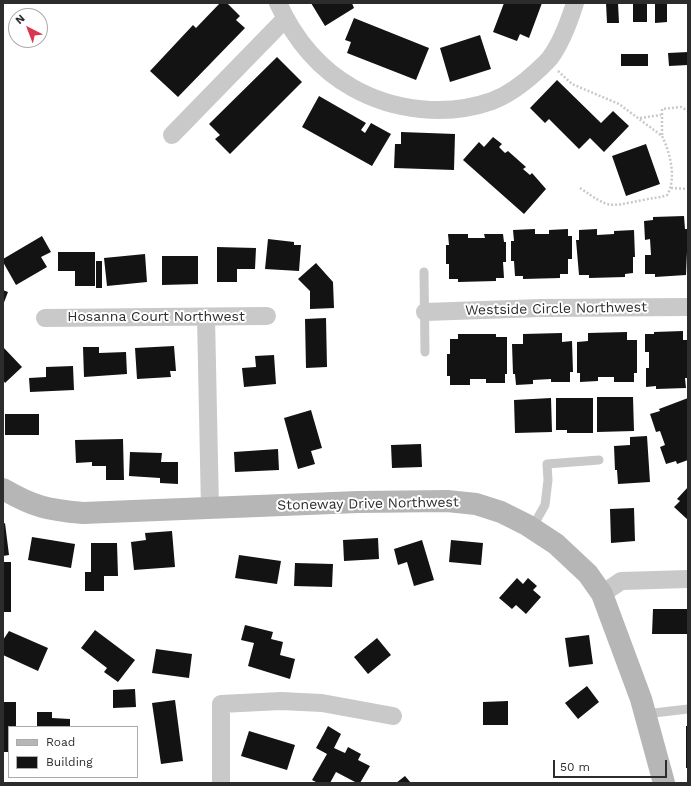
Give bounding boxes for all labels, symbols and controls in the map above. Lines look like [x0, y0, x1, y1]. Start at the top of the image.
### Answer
north arrow [8, 8, 48, 48]
text: N [13, 12, 28, 27]
street label: Westside Circle Northwest [465, 299, 647, 319]
street label: Hosanna Court Northwest [67, 309, 245, 325]
street label: Stoneway Drive Northwest [277, 494, 459, 514]
legend [8, 726, 138, 778]
text: Road [46, 735, 75, 749]
scale bar [555, 752, 669, 778]
text: Building [46, 755, 93, 769]
text: 50 m [560, 760, 590, 774]

